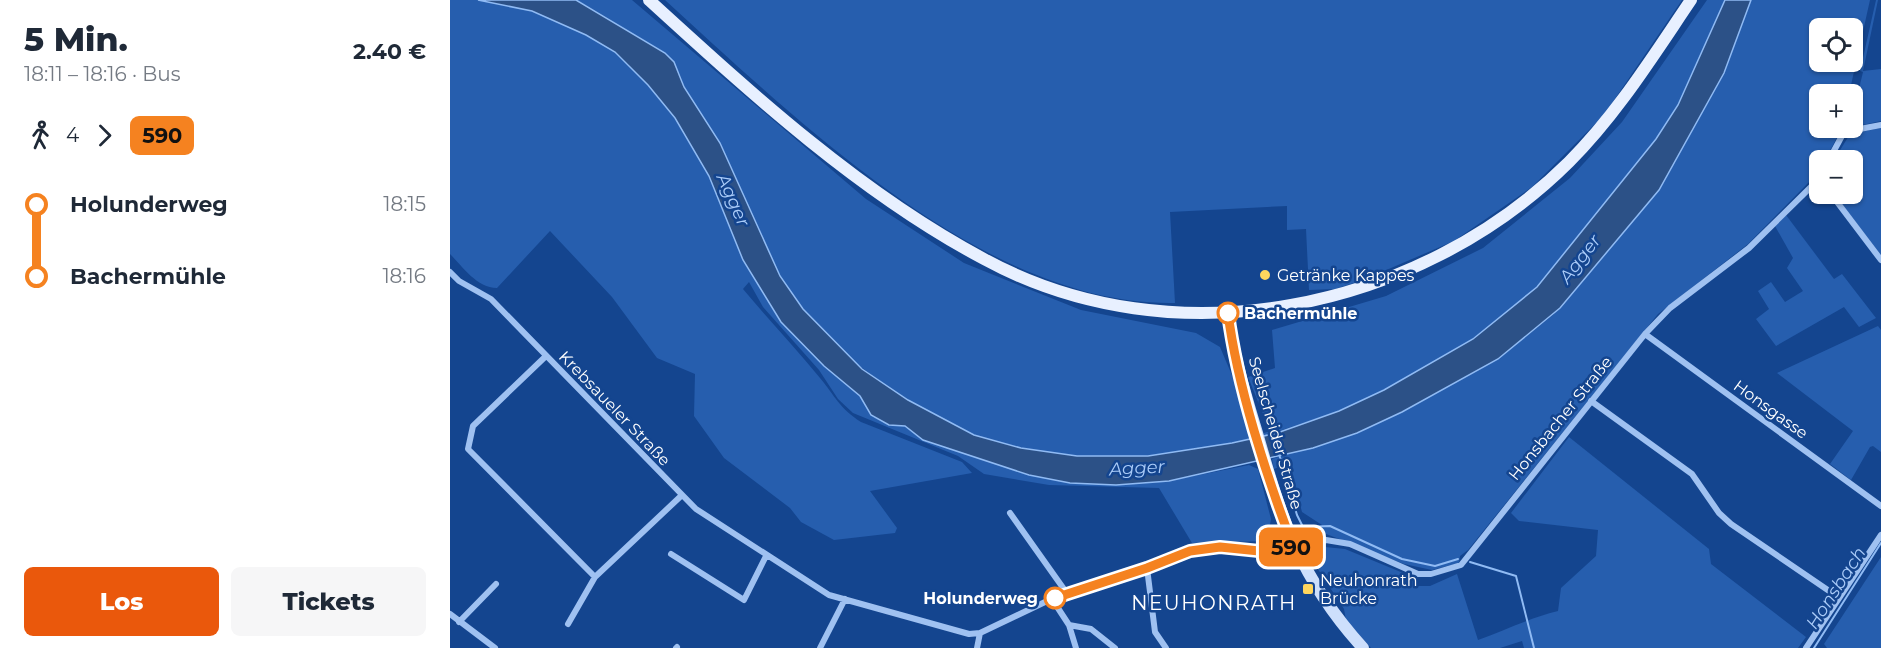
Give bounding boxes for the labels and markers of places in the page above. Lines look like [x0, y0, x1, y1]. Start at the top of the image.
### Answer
place label: Getränke Kappes [1277, 266, 1415, 285]
marker: Getränke Kappes [1258, 268, 1272, 282]
marker: Bachermühle [1217, 302, 1239, 324]
place label: Bachermühle [1244, 304, 1357, 323]
place label: Neuhonrath Brücke [1320, 571, 1418, 608]
marker: Neuhonrath Brücke [1301, 582, 1315, 596]
marker: Holunderweg [1044, 587, 1066, 609]
place label: Holunderweg [923, 589, 1038, 608]

